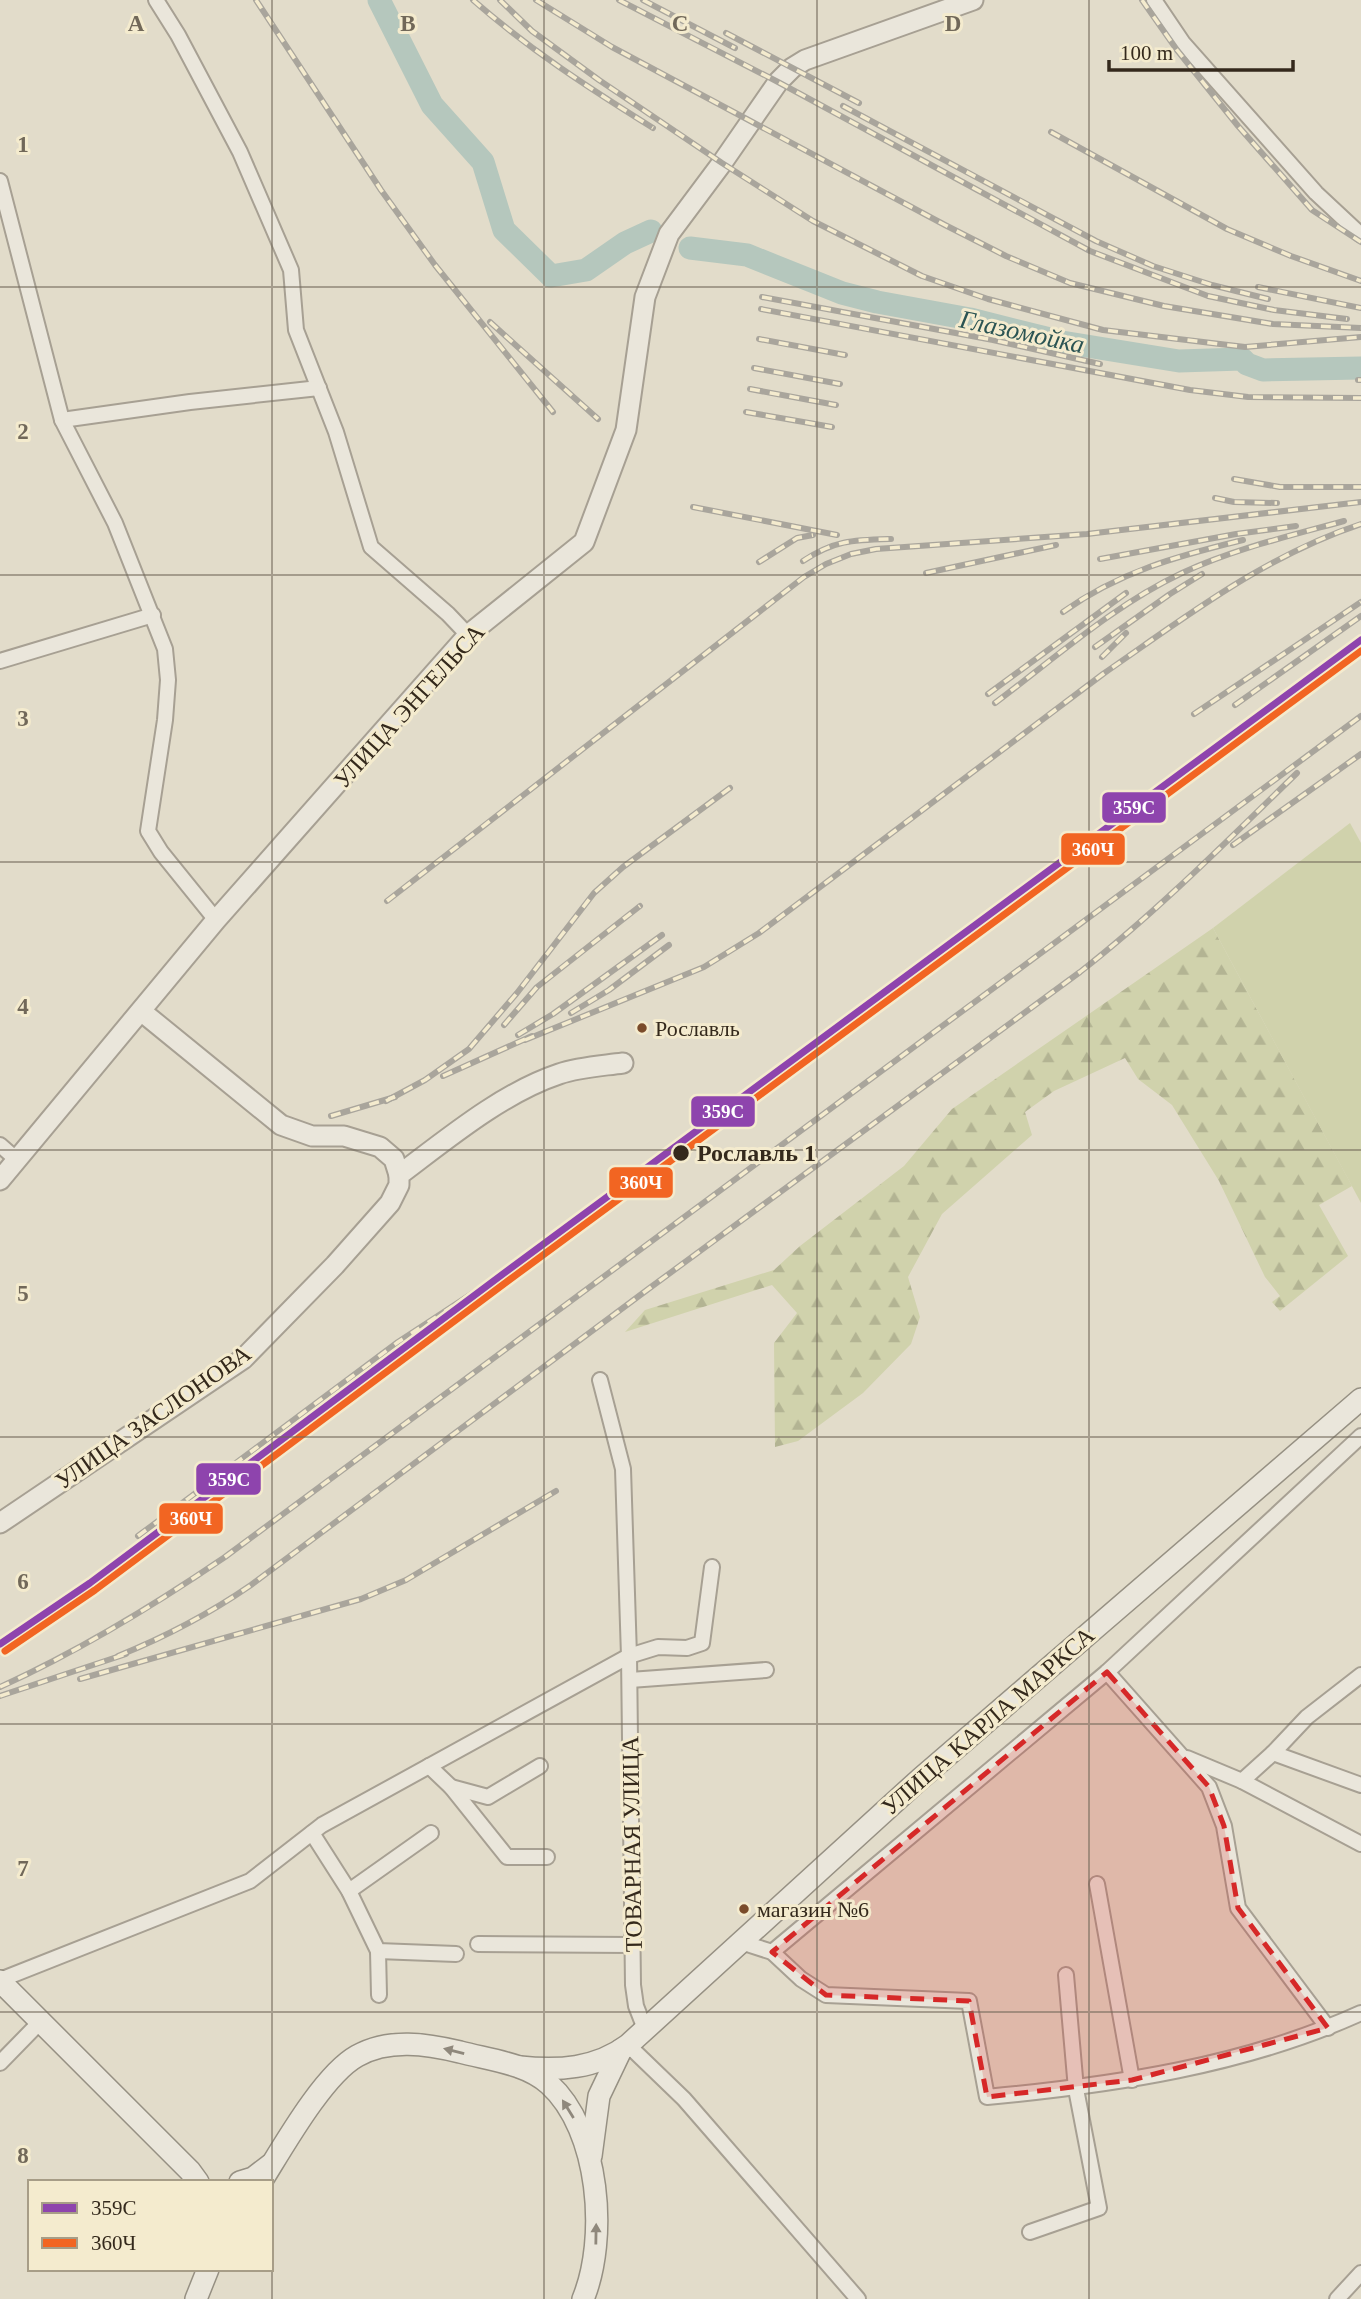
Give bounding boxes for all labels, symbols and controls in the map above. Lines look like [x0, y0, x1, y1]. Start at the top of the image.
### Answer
text: A [128, 11, 145, 36]
text: B [400, 11, 416, 36]
text: C [672, 11, 688, 36]
text: D [945, 11, 961, 36]
scale bar [1109, 28, 1293, 72]
text: 100 m [1120, 41, 1173, 65]
text: 1 [17, 132, 29, 157]
water label: Глазомойка [956, 304, 1087, 359]
text: 2 [17, 419, 29, 444]
street label: УЛИЦА ЭНГЕЛЬСА [329, 618, 490, 793]
text: 3 [17, 706, 29, 731]
line badge: 359С [1101, 791, 1167, 824]
text: 359С [1113, 797, 1155, 818]
line badge: 360Ч [1060, 832, 1126, 866]
text: 360Ч [1072, 839, 1114, 860]
text: 4 [17, 994, 29, 1019]
place label: Рославль [655, 1016, 740, 1041]
marker: Рославль [635, 1021, 649, 1035]
line badge: 359С [690, 1095, 756, 1128]
text: 359С [702, 1101, 744, 1122]
place label: Рославль 1 [697, 1140, 816, 1166]
marker: Рославль 1 [671, 1143, 691, 1163]
line badge: 360Ч [608, 1166, 674, 1199]
text: 360Ч [620, 1172, 662, 1193]
text: 5 [17, 1281, 29, 1306]
street label: УЛИЦА ЗАСЛОНОВА [50, 1339, 256, 1494]
line badge: 359С [195, 1462, 262, 1496]
text: 359С [208, 1469, 250, 1490]
line badge: 360Ч [158, 1502, 224, 1535]
text: 360Ч [170, 1508, 212, 1529]
text: 6 [17, 1569, 29, 1594]
street label: УЛИЦА КАРЛА МАРКСА [877, 1621, 1100, 1820]
street label: ТОВАРНАЯ УЛИЦА [617, 1735, 647, 1952]
text: 7 [17, 1856, 29, 1881]
place label: магазин №6 [757, 1897, 869, 1922]
marker: магазин №6 [737, 1902, 751, 1916]
one-way arrow [443, 2045, 465, 2056]
one-way arrow [561, 2099, 574, 2118]
text: 8 [17, 2143, 29, 2168]
legend [28, 2180, 273, 2271]
text: 359С [91, 2196, 137, 2220]
one-way arrow [590, 2223, 602, 2245]
text: 360Ч [91, 2231, 137, 2255]

